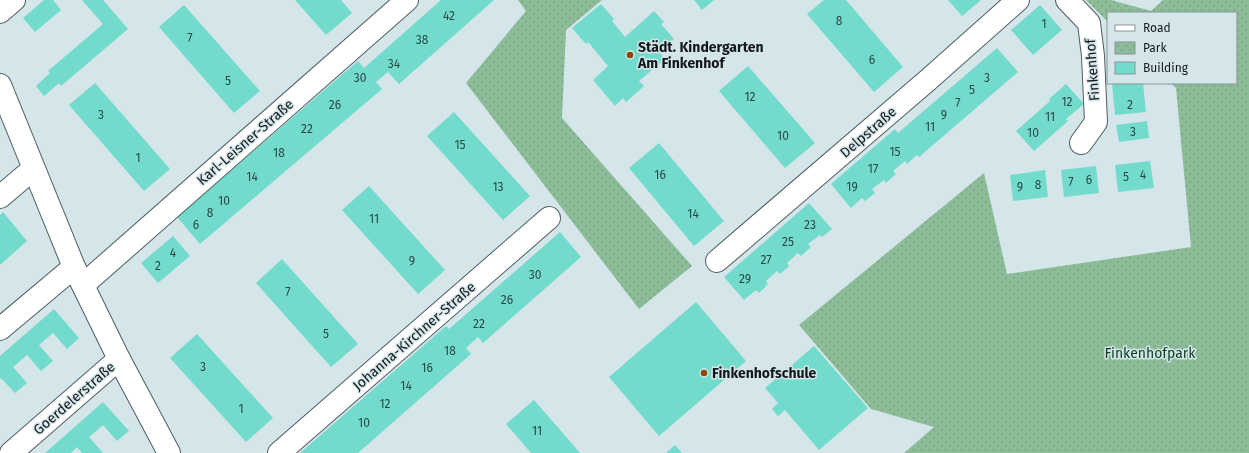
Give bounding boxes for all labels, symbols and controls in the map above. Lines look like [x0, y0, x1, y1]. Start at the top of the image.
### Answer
house number: 42 [443, 9, 455, 23]
legend [1107, 12, 1237, 84]
house number: 8 [836, 14, 843, 28]
house number: 1 [1041, 17, 1047, 31]
text: Road [1143, 21, 1171, 35]
house number: 7 [187, 31, 193, 45]
house number: 38 [416, 33, 429, 47]
street label: Finkenhof [1082, 37, 1103, 102]
place label: Städt. Kindergarten Am Finkenhof [637, 39, 764, 72]
text: Park [1143, 41, 1167, 55]
marker: Städt. Kindergarten Am Finkenhof [625, 50, 635, 60]
house number: 6 [869, 53, 875, 67]
house number: 34 [388, 57, 401, 71]
text: Building [1143, 61, 1189, 75]
house number: 30 [354, 71, 367, 85]
house number: 3 [984, 71, 990, 85]
house number: 5 [225, 74, 231, 88]
house number: 5 [969, 83, 975, 97]
house number: 12 [744, 90, 756, 104]
house number: 12 [1061, 95, 1073, 109]
street label: Karl-Leisner-Straße [194, 96, 297, 189]
house number: 7 [955, 96, 961, 110]
house number: 26 [329, 98, 341, 112]
house number: 2 [1127, 98, 1133, 112]
street label: Delpstraße [837, 103, 900, 161]
house number: 3 [98, 108, 104, 122]
house number: 9 [941, 108, 947, 122]
house number: 11 [1045, 110, 1055, 124]
house number: 11 [925, 120, 935, 134]
house number: 22 [301, 122, 313, 136]
house number: 3 [1130, 125, 1136, 139]
house number: 10 [1027, 126, 1039, 140]
house number: 10 [777, 129, 789, 143]
house number: 15 [454, 138, 466, 152]
house number: 15 [889, 145, 901, 159]
house number: 18 [273, 146, 285, 160]
house number: 1 [135, 151, 141, 165]
house number: 17 [868, 162, 878, 176]
house number: 16 [654, 168, 666, 182]
house number: 4 [1140, 168, 1147, 182]
house number: 14 [246, 170, 258, 184]
house number: 5 [1123, 170, 1129, 184]
house number: 6 [1086, 173, 1092, 187]
house number: 7 [1068, 175, 1074, 189]
house number: 8 [1035, 178, 1042, 192]
house number: 13 [492, 180, 504, 194]
house number: 19 [846, 180, 858, 194]
house number: 9 [1017, 180, 1023, 194]
house number: 10 [218, 194, 230, 208]
house number: 8 [207, 206, 214, 220]
house number: 14 [687, 207, 699, 221]
house number: 11 [369, 212, 379, 226]
house number: 6 [193, 218, 199, 232]
house number: 23 [804, 218, 816, 232]
house number: 25 [782, 235, 794, 249]
house number: 4 [170, 246, 177, 260]
house number: 27 [760, 253, 772, 267]
house number: 9 [409, 254, 415, 268]
house number: 2 [155, 259, 161, 273]
house number: 30 [529, 268, 542, 282]
house number: 29 [739, 272, 751, 286]
street label: Johanna-Kirchner-Straße [350, 279, 479, 394]
house number: 7 [285, 285, 291, 299]
house number: 26 [501, 293, 513, 307]
house number: 22 [473, 317, 485, 331]
house number: 5 [323, 327, 329, 341]
house number: 18 [444, 344, 456, 358]
park label: Finkenhofpark [1105, 345, 1196, 362]
street label: Goerdelerstraße [30, 358, 119, 438]
house number: 3 [200, 360, 206, 374]
house number: 16 [421, 361, 433, 375]
place label: Finkenhofschule [712, 365, 817, 382]
marker: Finkenhofschule [699, 368, 709, 378]
house number: 14 [400, 379, 412, 393]
house number: 12 [379, 397, 391, 411]
house number: 1 [238, 402, 244, 416]
house number: 10 [358, 416, 370, 430]
house number: 11 [532, 424, 542, 438]

